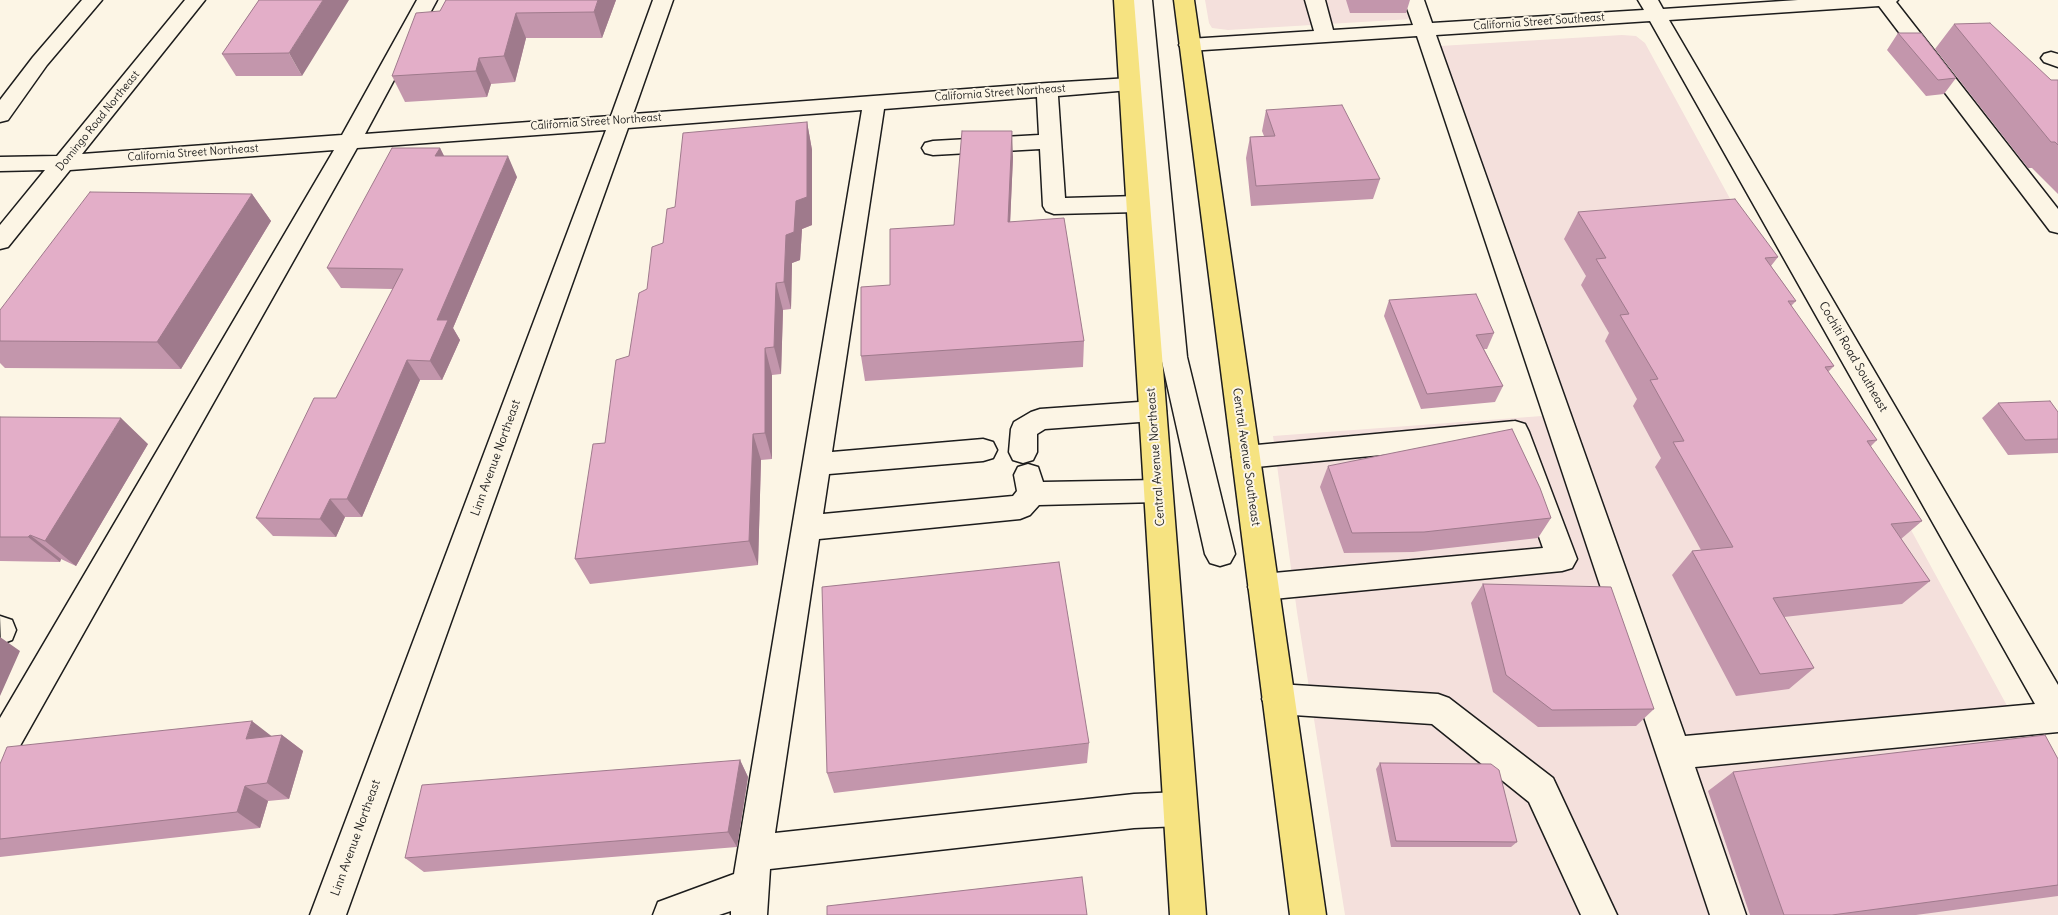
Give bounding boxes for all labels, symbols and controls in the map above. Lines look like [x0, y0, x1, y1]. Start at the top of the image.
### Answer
street label: California Street Southeast [1473, 11, 1605, 33]
street label: Domingo Road Northeast [54, 68, 142, 174]
street label: California Street Northeast [934, 82, 1066, 104]
street label: California Street Northeast [530, 111, 662, 133]
street label: California Street Northeast [127, 142, 259, 164]
street label: Cochiti Road Southeast [1816, 299, 1890, 415]
street label: Central Avenue Northeast [1144, 387, 1168, 527]
street label: Central Avenue Southeast [1229, 387, 1263, 527]
street label: Linn Avenue Northeast [468, 398, 524, 518]
street label: Linn Avenue Northeast [328, 778, 384, 898]

